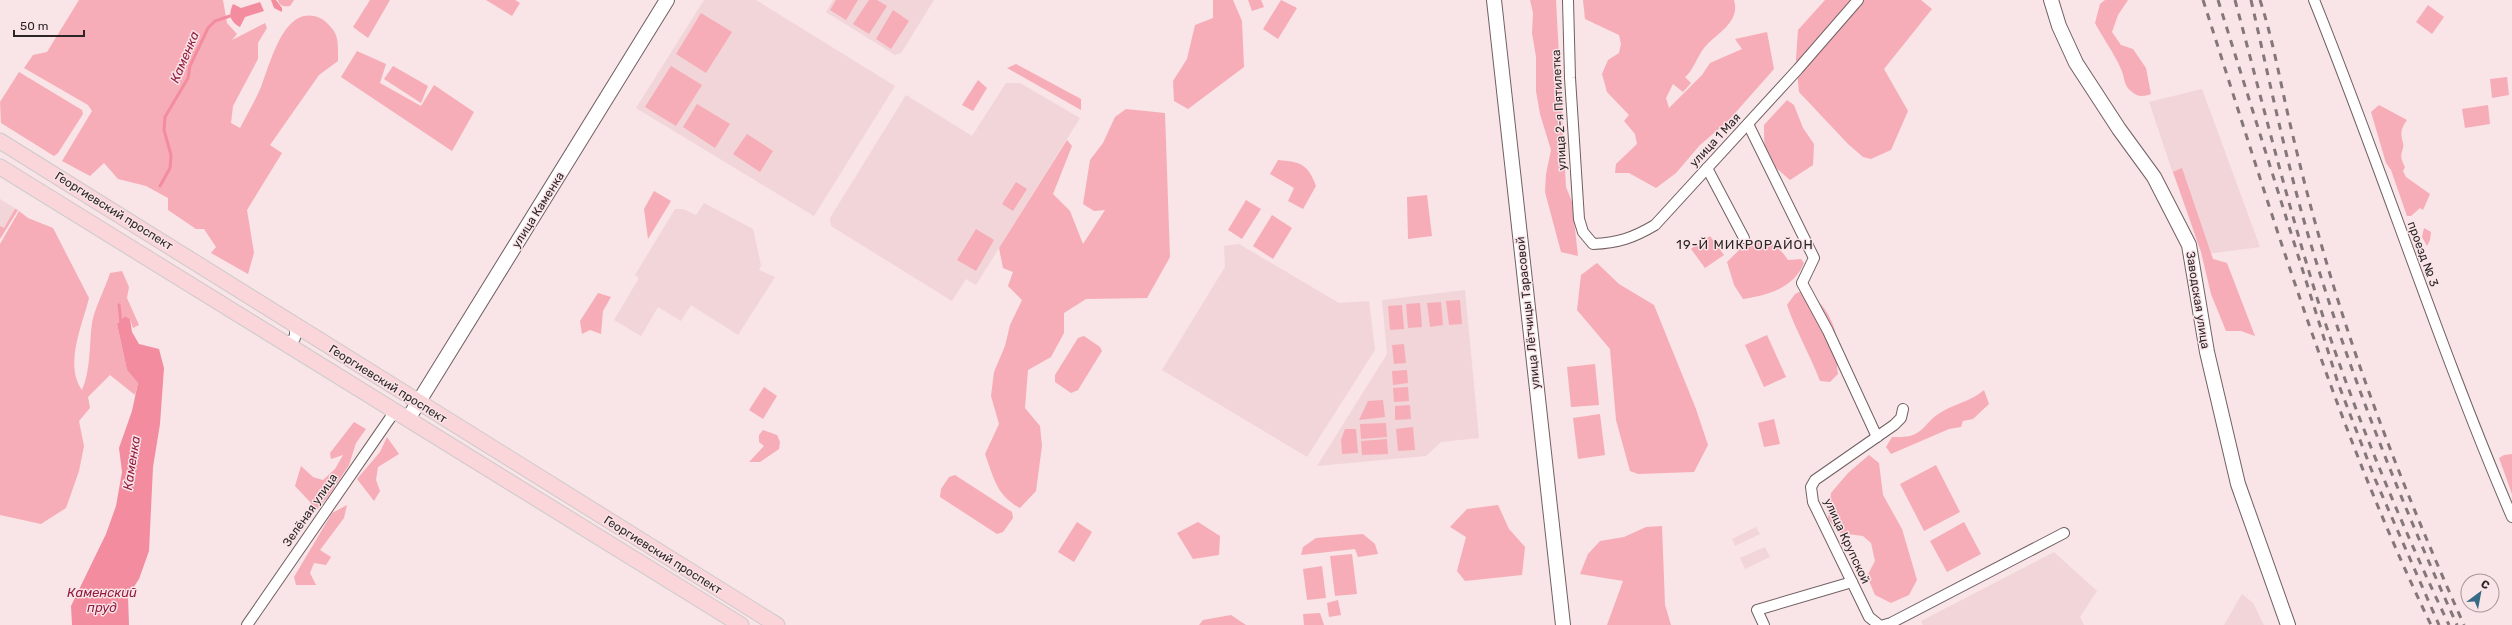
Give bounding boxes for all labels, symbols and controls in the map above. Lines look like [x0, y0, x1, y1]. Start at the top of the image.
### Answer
scale bar [14, 12, 84, 38]
text: 50 m [20, 19, 48, 33]
water label: Каменка [167, 29, 202, 85]
street label: улица 2-я Пятилетка [1549, 49, 1569, 171]
street label: улица 1 Мая [1687, 110, 1743, 170]
street label: Георгиевский проспект [53, 169, 175, 253]
street label: улица Каменка [509, 169, 567, 251]
street label: проезд № 3 [2405, 220, 2441, 288]
street label: улица Лётчицы Тарасовой [1513, 236, 1543, 390]
district label: 19-Й МИКРОРАЙОН [1676, 237, 1814, 252]
street label: Заводская улица [2183, 250, 2213, 350]
street label: Георгиевский проспект [327, 342, 449, 426]
water label: Каменка [120, 435, 143, 491]
street label: Зелёная улица [280, 471, 340, 549]
street label: улица Крупской [1821, 496, 1873, 586]
street label: Георгиевский проспект [602, 513, 724, 597]
north arrow [2460, 573, 2500, 613]
text: С [2478, 577, 2492, 593]
water label: Каменский пруд [67, 585, 137, 615]

